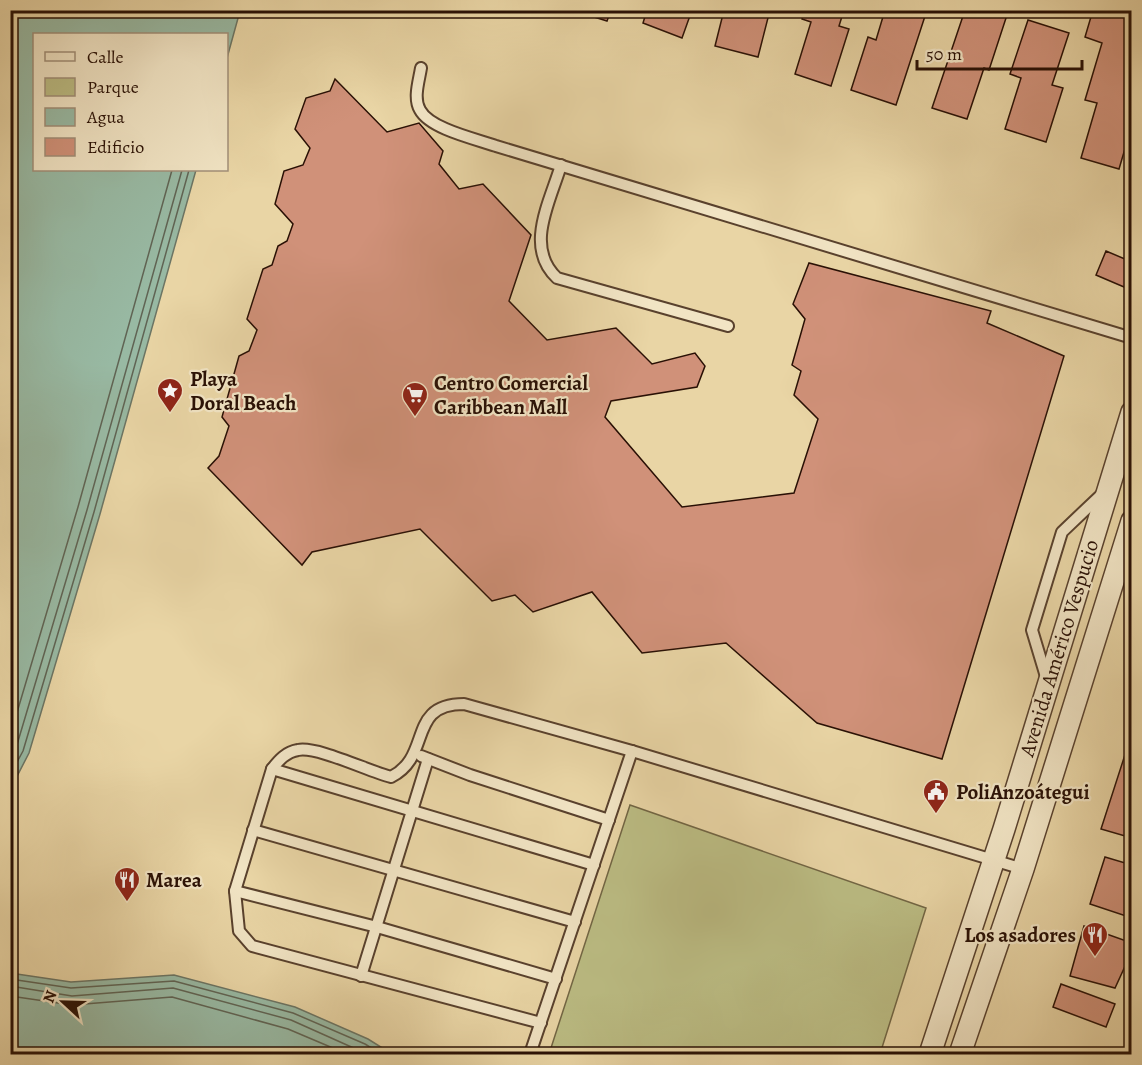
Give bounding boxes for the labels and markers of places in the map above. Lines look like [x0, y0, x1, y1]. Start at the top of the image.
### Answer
place label: Playa Doral Beach [190, 365, 296, 417]
place label: Centro Comercial Caribbean Mall [434, 369, 588, 421]
place icon: Playa Doral Beach [155, 376, 185, 414]
supermarket icon: Centro Comercial Caribbean Mall [400, 380, 430, 418]
public building icon: PoliAnzoátegui [921, 777, 951, 815]
place label: PoliAnzoátegui [956, 778, 1090, 806]
restaurant icon: Marea [112, 865, 142, 903]
place label: Marea [146, 866, 203, 894]
restaurant icon: Los asadores [1080, 920, 1110, 958]
place label: Los asadores [964, 921, 1076, 949]

